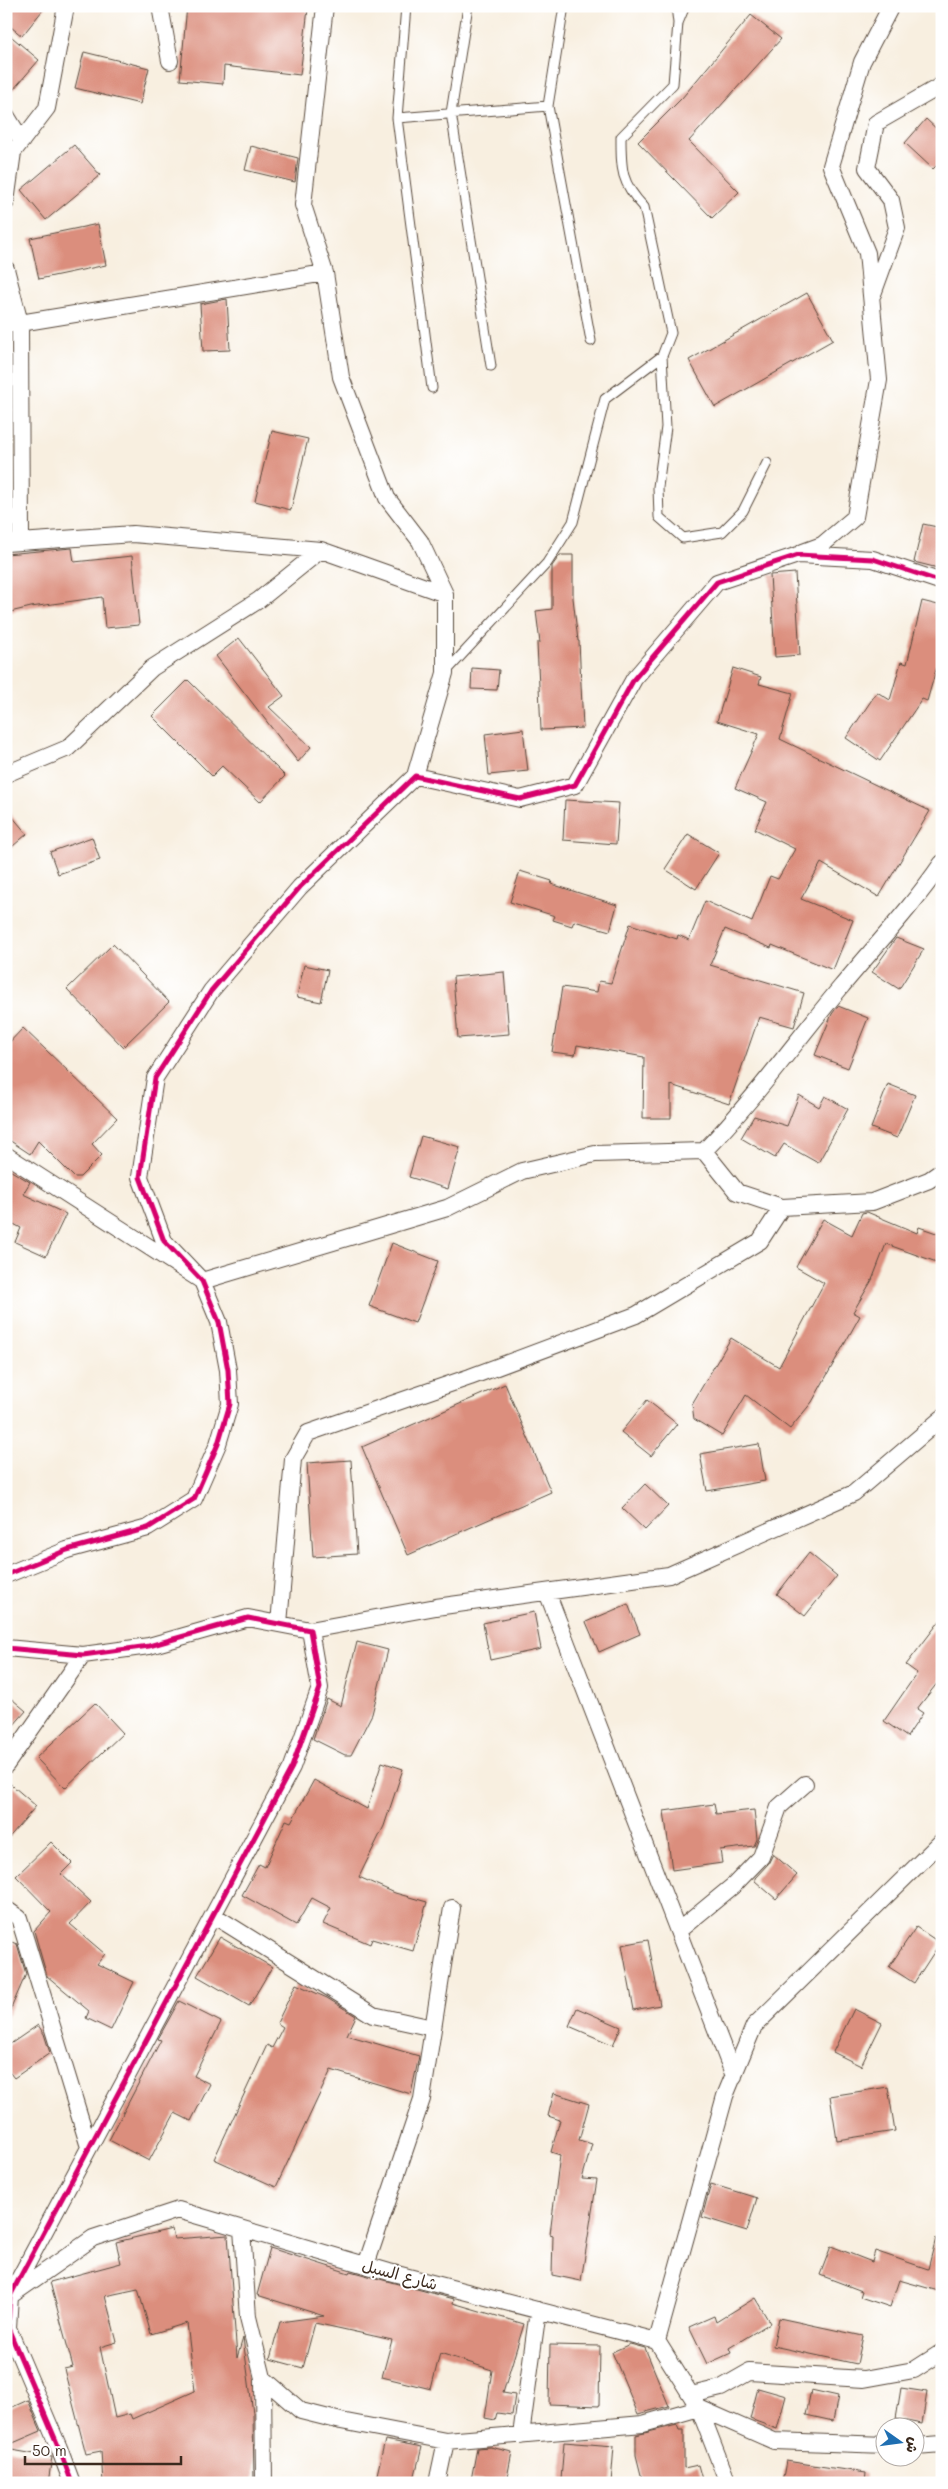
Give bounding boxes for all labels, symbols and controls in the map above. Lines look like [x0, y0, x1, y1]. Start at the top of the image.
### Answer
street label: شارع السبل [359, 2254, 440, 2296]
north arrow [876, 2416, 926, 2466]
scale bar [25, 2434, 181, 2466]
text: ش [902, 2435, 924, 2455]
text: 50 m [32, 2440, 67, 2460]

